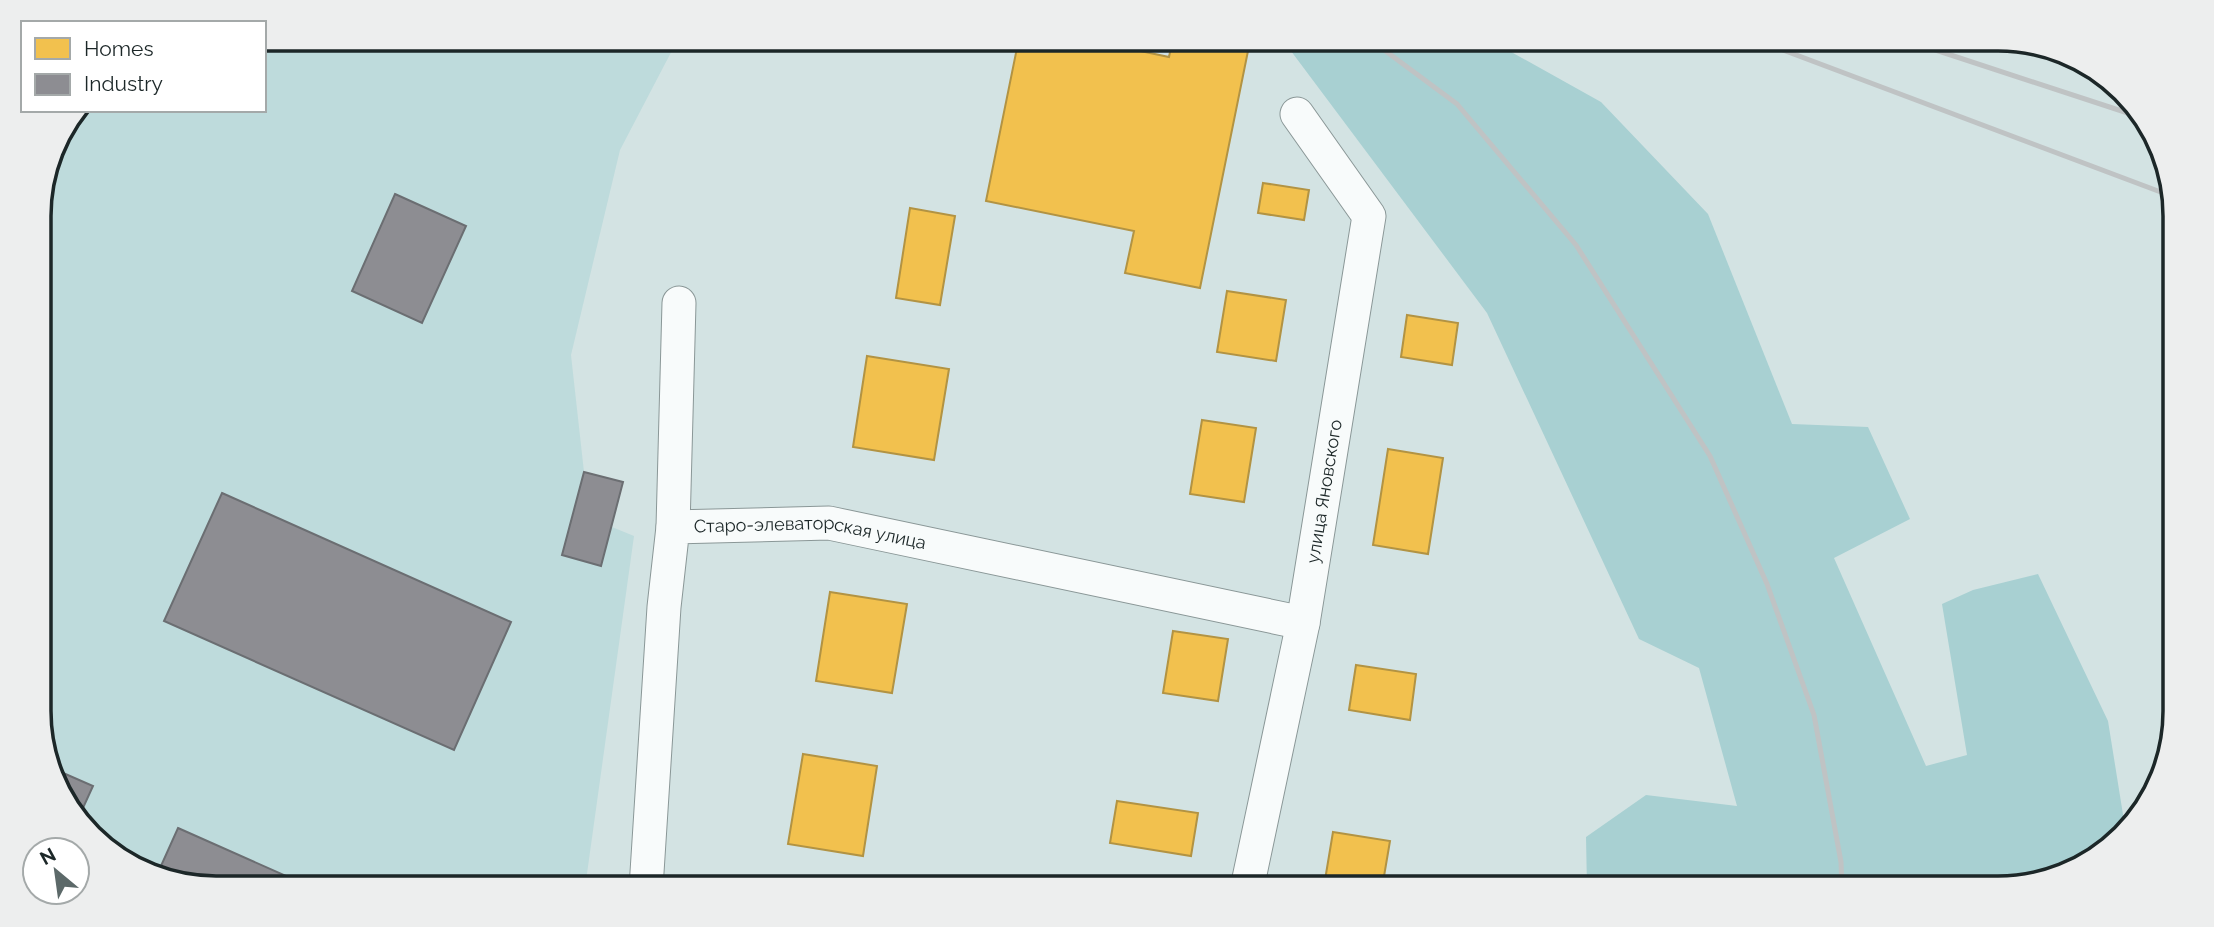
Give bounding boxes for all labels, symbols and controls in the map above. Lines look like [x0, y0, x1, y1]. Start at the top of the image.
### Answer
legend [21, 21, 266, 112]
text: Homes [84, 36, 154, 61]
text: Industry [84, 71, 163, 96]
street label: улица Яновского [1302, 418, 1346, 565]
street label: Старо-элеваторская улица [694, 512, 928, 553]
north arrow [21, 836, 91, 906]
text: N [36, 843, 59, 869]

